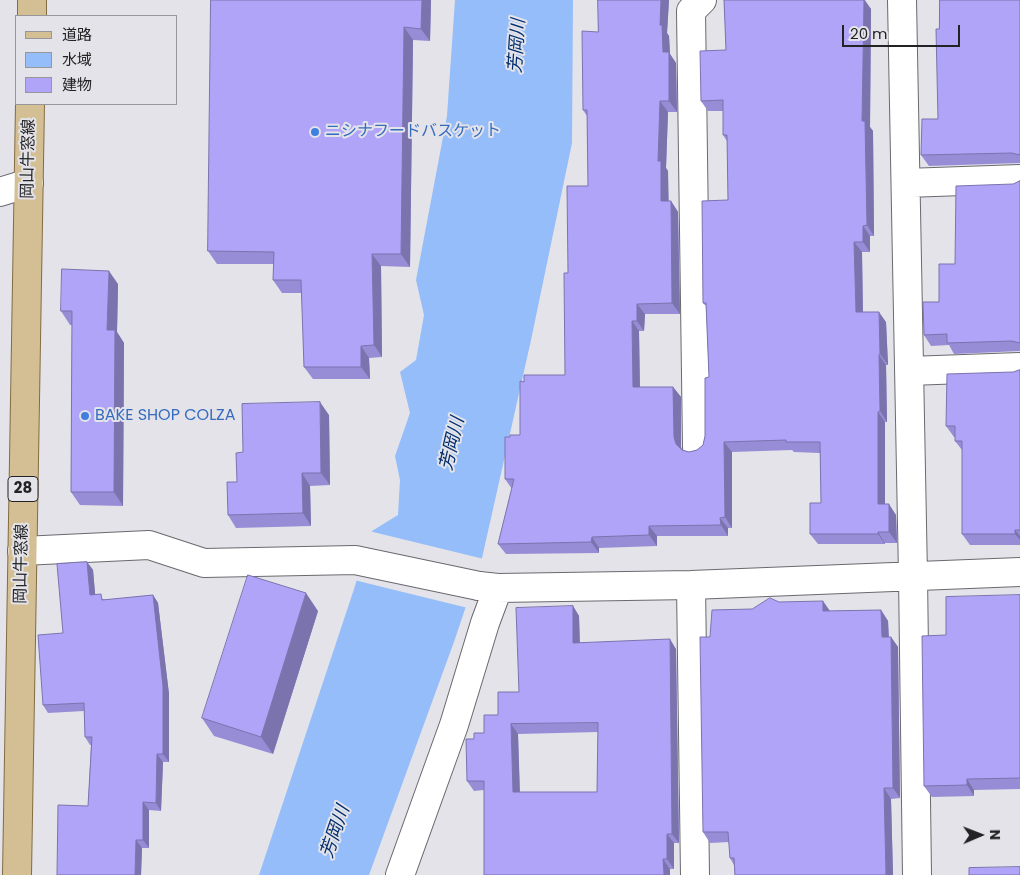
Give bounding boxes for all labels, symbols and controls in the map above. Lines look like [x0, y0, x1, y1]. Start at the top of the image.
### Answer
legend [15, 15, 178, 105]
scale bar [845, 15, 962, 47]
water label: 芳岡川 [505, 18, 531, 74]
text: 20 m [850, 23, 888, 44]
text: 道路 [62, 24, 92, 45]
text: 水域 [62, 49, 92, 70]
text: 建物 [62, 74, 92, 95]
street label: 岡山牛窓線 [19, 119, 39, 199]
place label: ニシナフードバスケット [325, 122, 501, 142]
marker: ニシナフードバスケット [309, 126, 321, 138]
place label: BAKE SHOP COLZA [95, 406, 236, 426]
marker: BAKE SHOP COLZA [79, 410, 91, 422]
water label: 芳岡川 [436, 415, 470, 473]
road number: 28 [8, 476, 38, 502]
street label: 岡山牛窓線 [12, 524, 32, 604]
water label: 芳岡川 [317, 803, 355, 861]
north arrow [955, 810, 1005, 860]
text: N [985, 829, 1005, 840]

